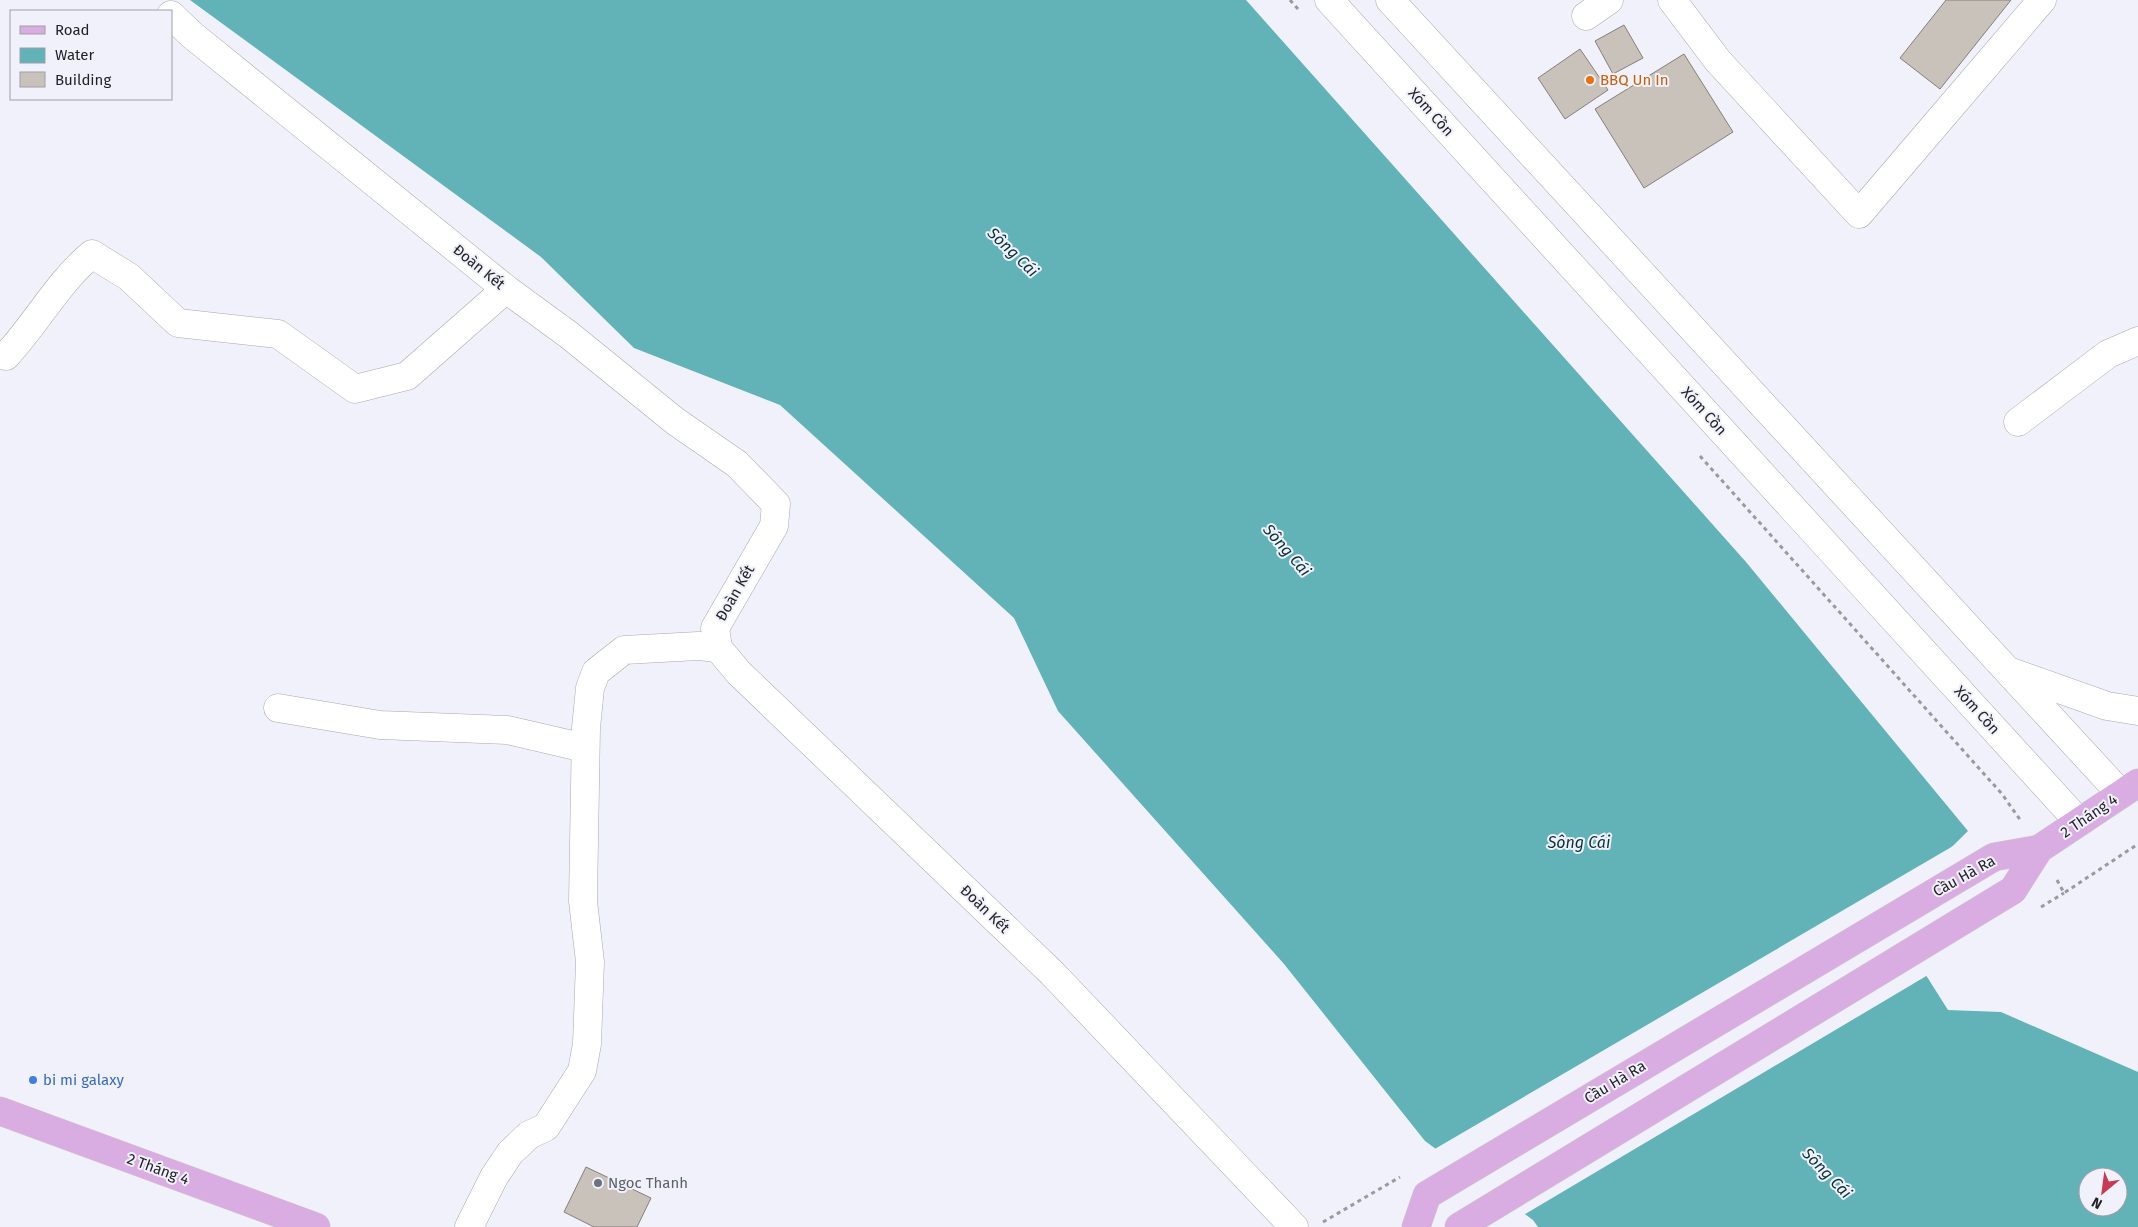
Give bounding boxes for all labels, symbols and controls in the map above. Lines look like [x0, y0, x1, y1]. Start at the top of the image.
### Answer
legend [10, 10, 172, 100]
text: Road [55, 21, 90, 39]
text: Water [55, 46, 94, 64]
text: Building [55, 71, 111, 89]
place label: BBQ Un In [1600, 71, 1669, 89]
marker: BBQ Un In [1584, 74, 1596, 86]
street label: Xóm Cồn [1405, 84, 1457, 140]
water label: Sông Cái [983, 223, 1043, 281]
street label: Đoàn Kết [449, 241, 509, 294]
street label: Xóm Cồn [1678, 383, 1730, 439]
water label: Sông Cái [1259, 519, 1315, 580]
street label: Đoàn Kết [712, 561, 758, 624]
street label: Xóm Cồn [1951, 682, 2003, 738]
street label: 2 Tháng 4 [2057, 790, 2121, 842]
water label: Sông Cái [1547, 833, 1611, 852]
street label: Cầu Hà Ra [1930, 852, 1998, 900]
street label: Đoàn Kết [957, 881, 1014, 937]
street label: Cầu Hà Ra [1581, 1057, 1649, 1107]
place label: bi mi galaxy [43, 1071, 124, 1089]
marker: bi mi galaxy [27, 1074, 39, 1086]
water label: Sông Cái [1798, 1143, 1856, 1203]
street label: 2 Tháng 4 [125, 1149, 191, 1189]
north arrow [2078, 1167, 2128, 1217]
place label: Ngoc Thanh [608, 1174, 688, 1192]
marker: Ngoc Thanh [592, 1177, 604, 1189]
text: N [2089, 1193, 2105, 1213]

